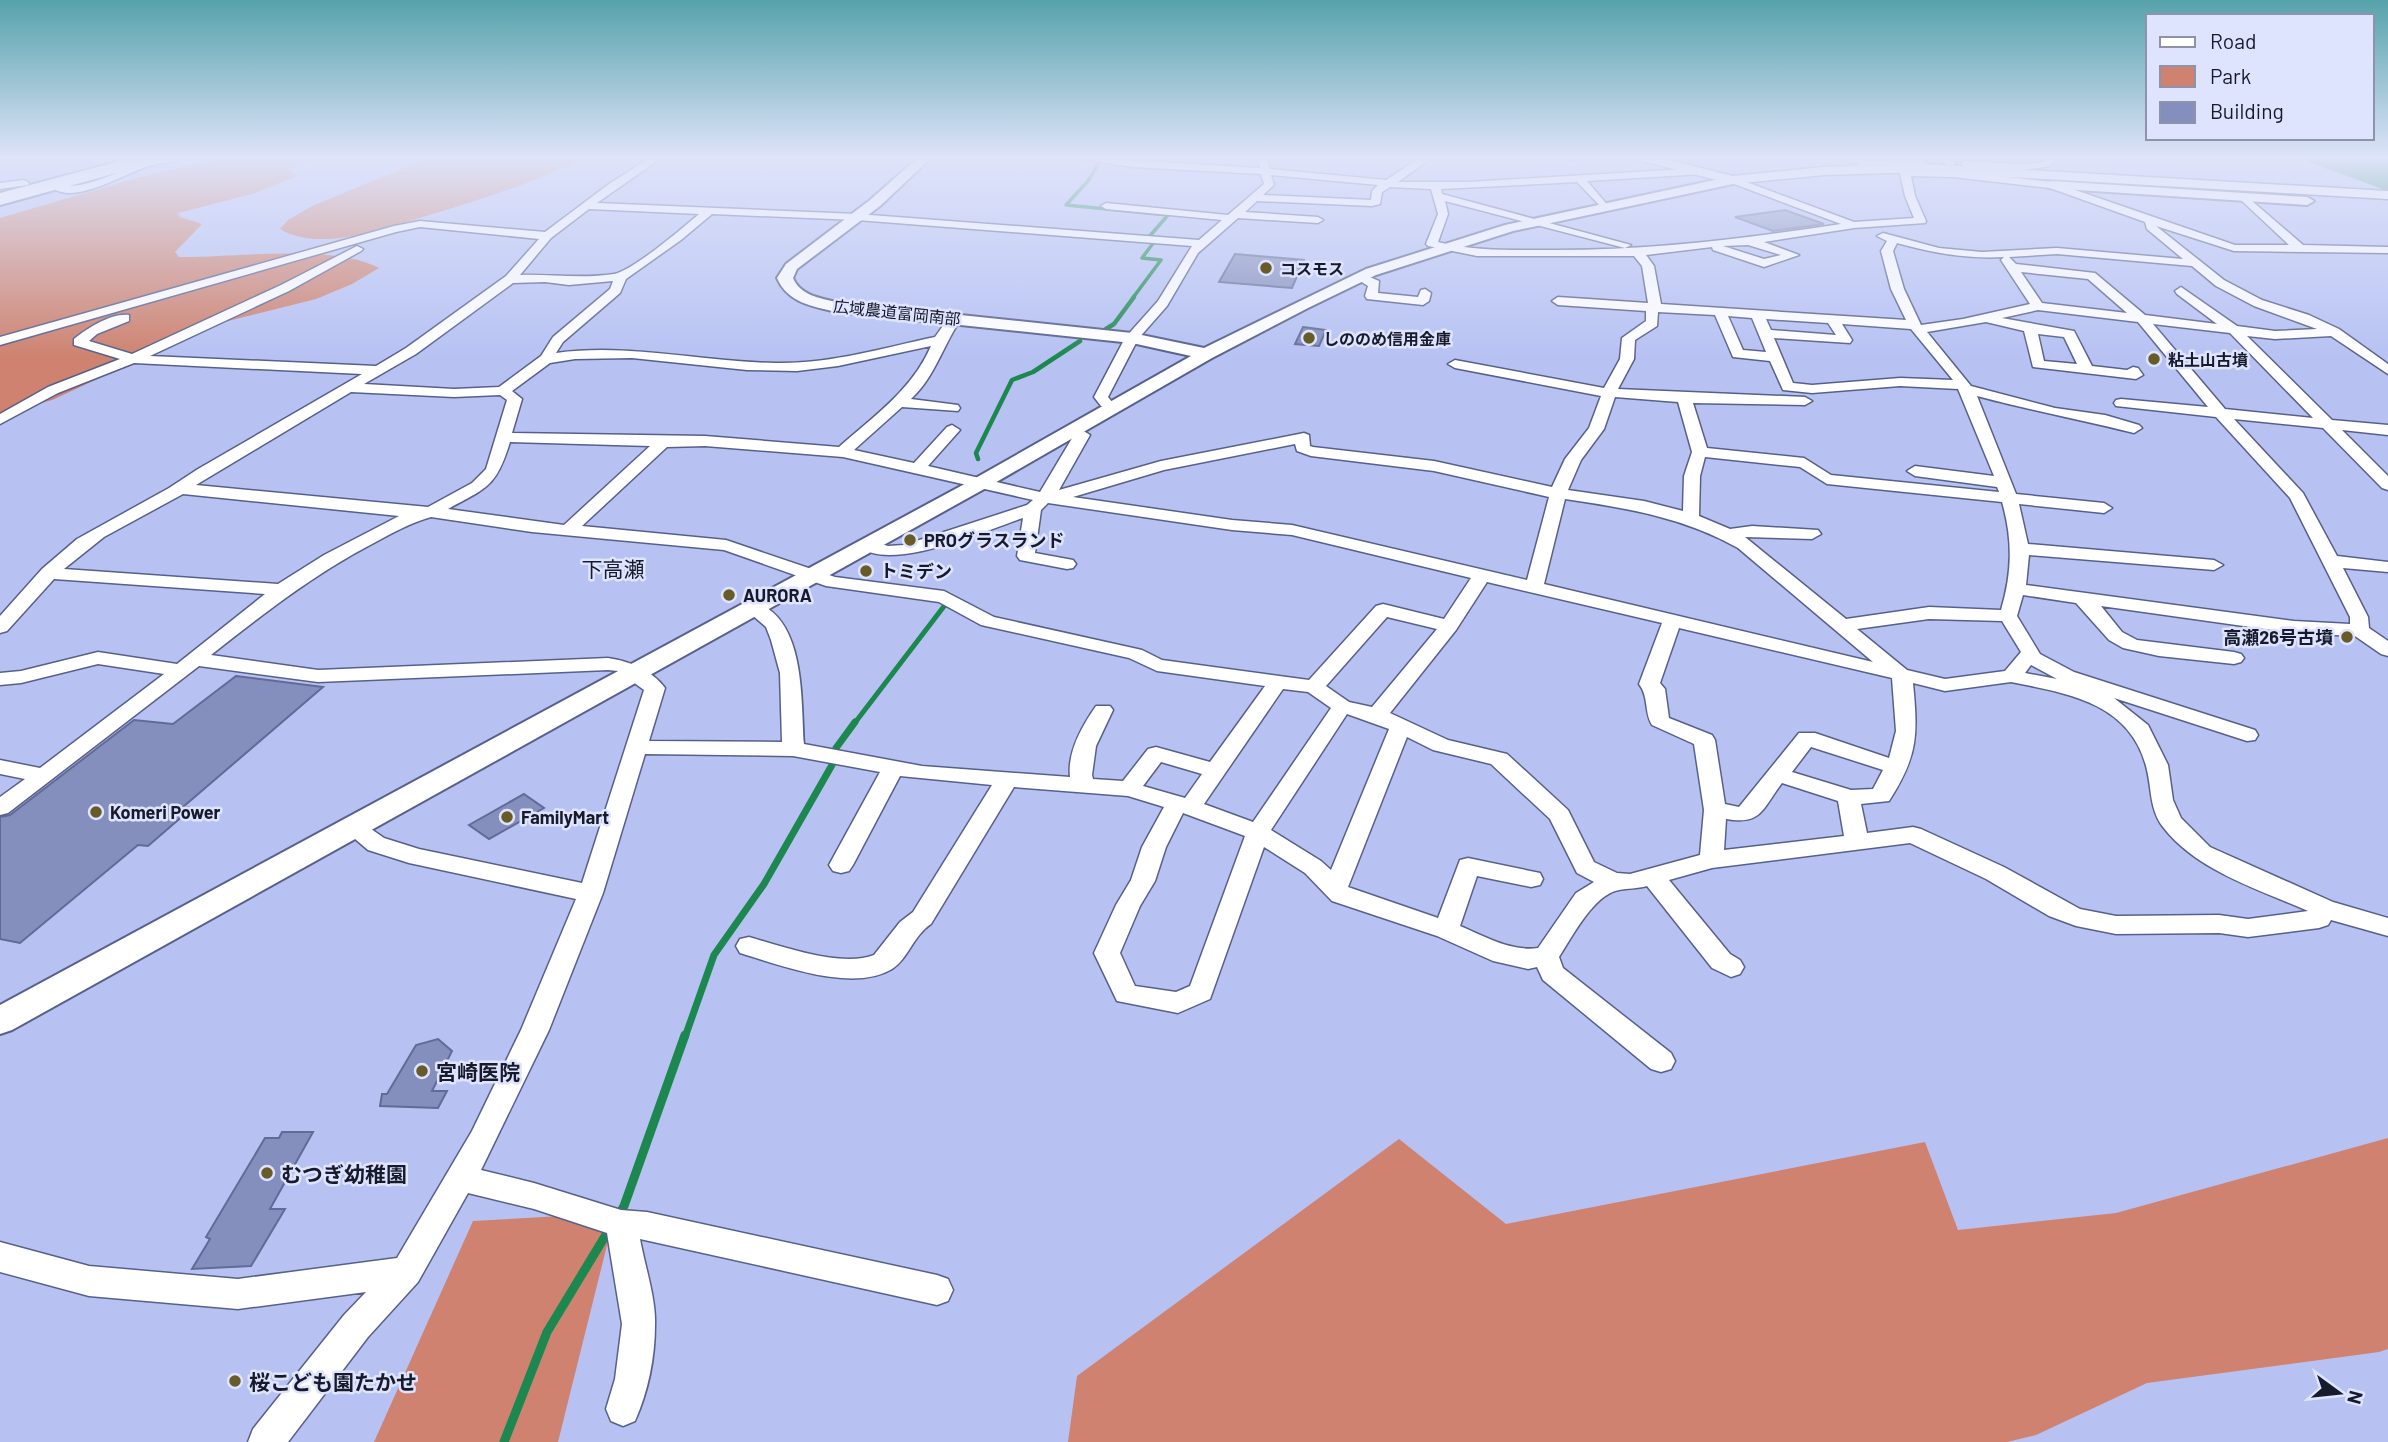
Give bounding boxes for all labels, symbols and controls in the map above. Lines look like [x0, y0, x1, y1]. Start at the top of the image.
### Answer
legend [2146, 14, 2374, 140]
text: Road [2210, 28, 2256, 53]
text: Park [2210, 63, 2251, 88]
text: Building [2210, 98, 2284, 123]
place label: コスモス [1280, 259, 1344, 278]
marker: コスモス [1258, 260, 1274, 276]
street label: 広域農道富岡南部 [832, 296, 962, 328]
place label: しののめ信用金庫 [1323, 329, 1451, 348]
marker: しののめ信用金庫 [1301, 330, 1317, 346]
place label: 粘土山古墳 [2168, 350, 2248, 369]
marker: 粘土山古墳 [2146, 351, 2162, 367]
place label: PROグラスランド [924, 529, 1065, 551]
marker: PROグラスランド [902, 532, 918, 548]
district label: 下高瀬 [582, 556, 645, 581]
place label: トミデン [880, 560, 952, 582]
marker: トミデン [858, 563, 874, 579]
place label: AURORA [743, 584, 812, 606]
marker: AURORA [721, 587, 737, 603]
place label: 高瀬26号古墳 [2223, 626, 2333, 648]
marker: 高瀬26号古墳 [2339, 629, 2355, 645]
place label: Komeri Power [110, 801, 221, 823]
marker: Komeri Power [88, 804, 104, 820]
place label: FamilyMart [521, 806, 609, 828]
marker: FamilyMart [499, 809, 515, 825]
place label: 宮崎医院 [436, 1059, 520, 1084]
marker: 宮崎医院 [414, 1063, 430, 1079]
place label: むつぎ幼稚園 [281, 1161, 407, 1186]
marker: むつぎ幼稚園 [259, 1165, 275, 1181]
north arrow [2304, 1358, 2374, 1428]
place label: 桜こども園たかせ [249, 1369, 417, 1394]
marker: 桜こども園たかせ [227, 1373, 243, 1389]
text: N [2343, 1388, 2369, 1407]

